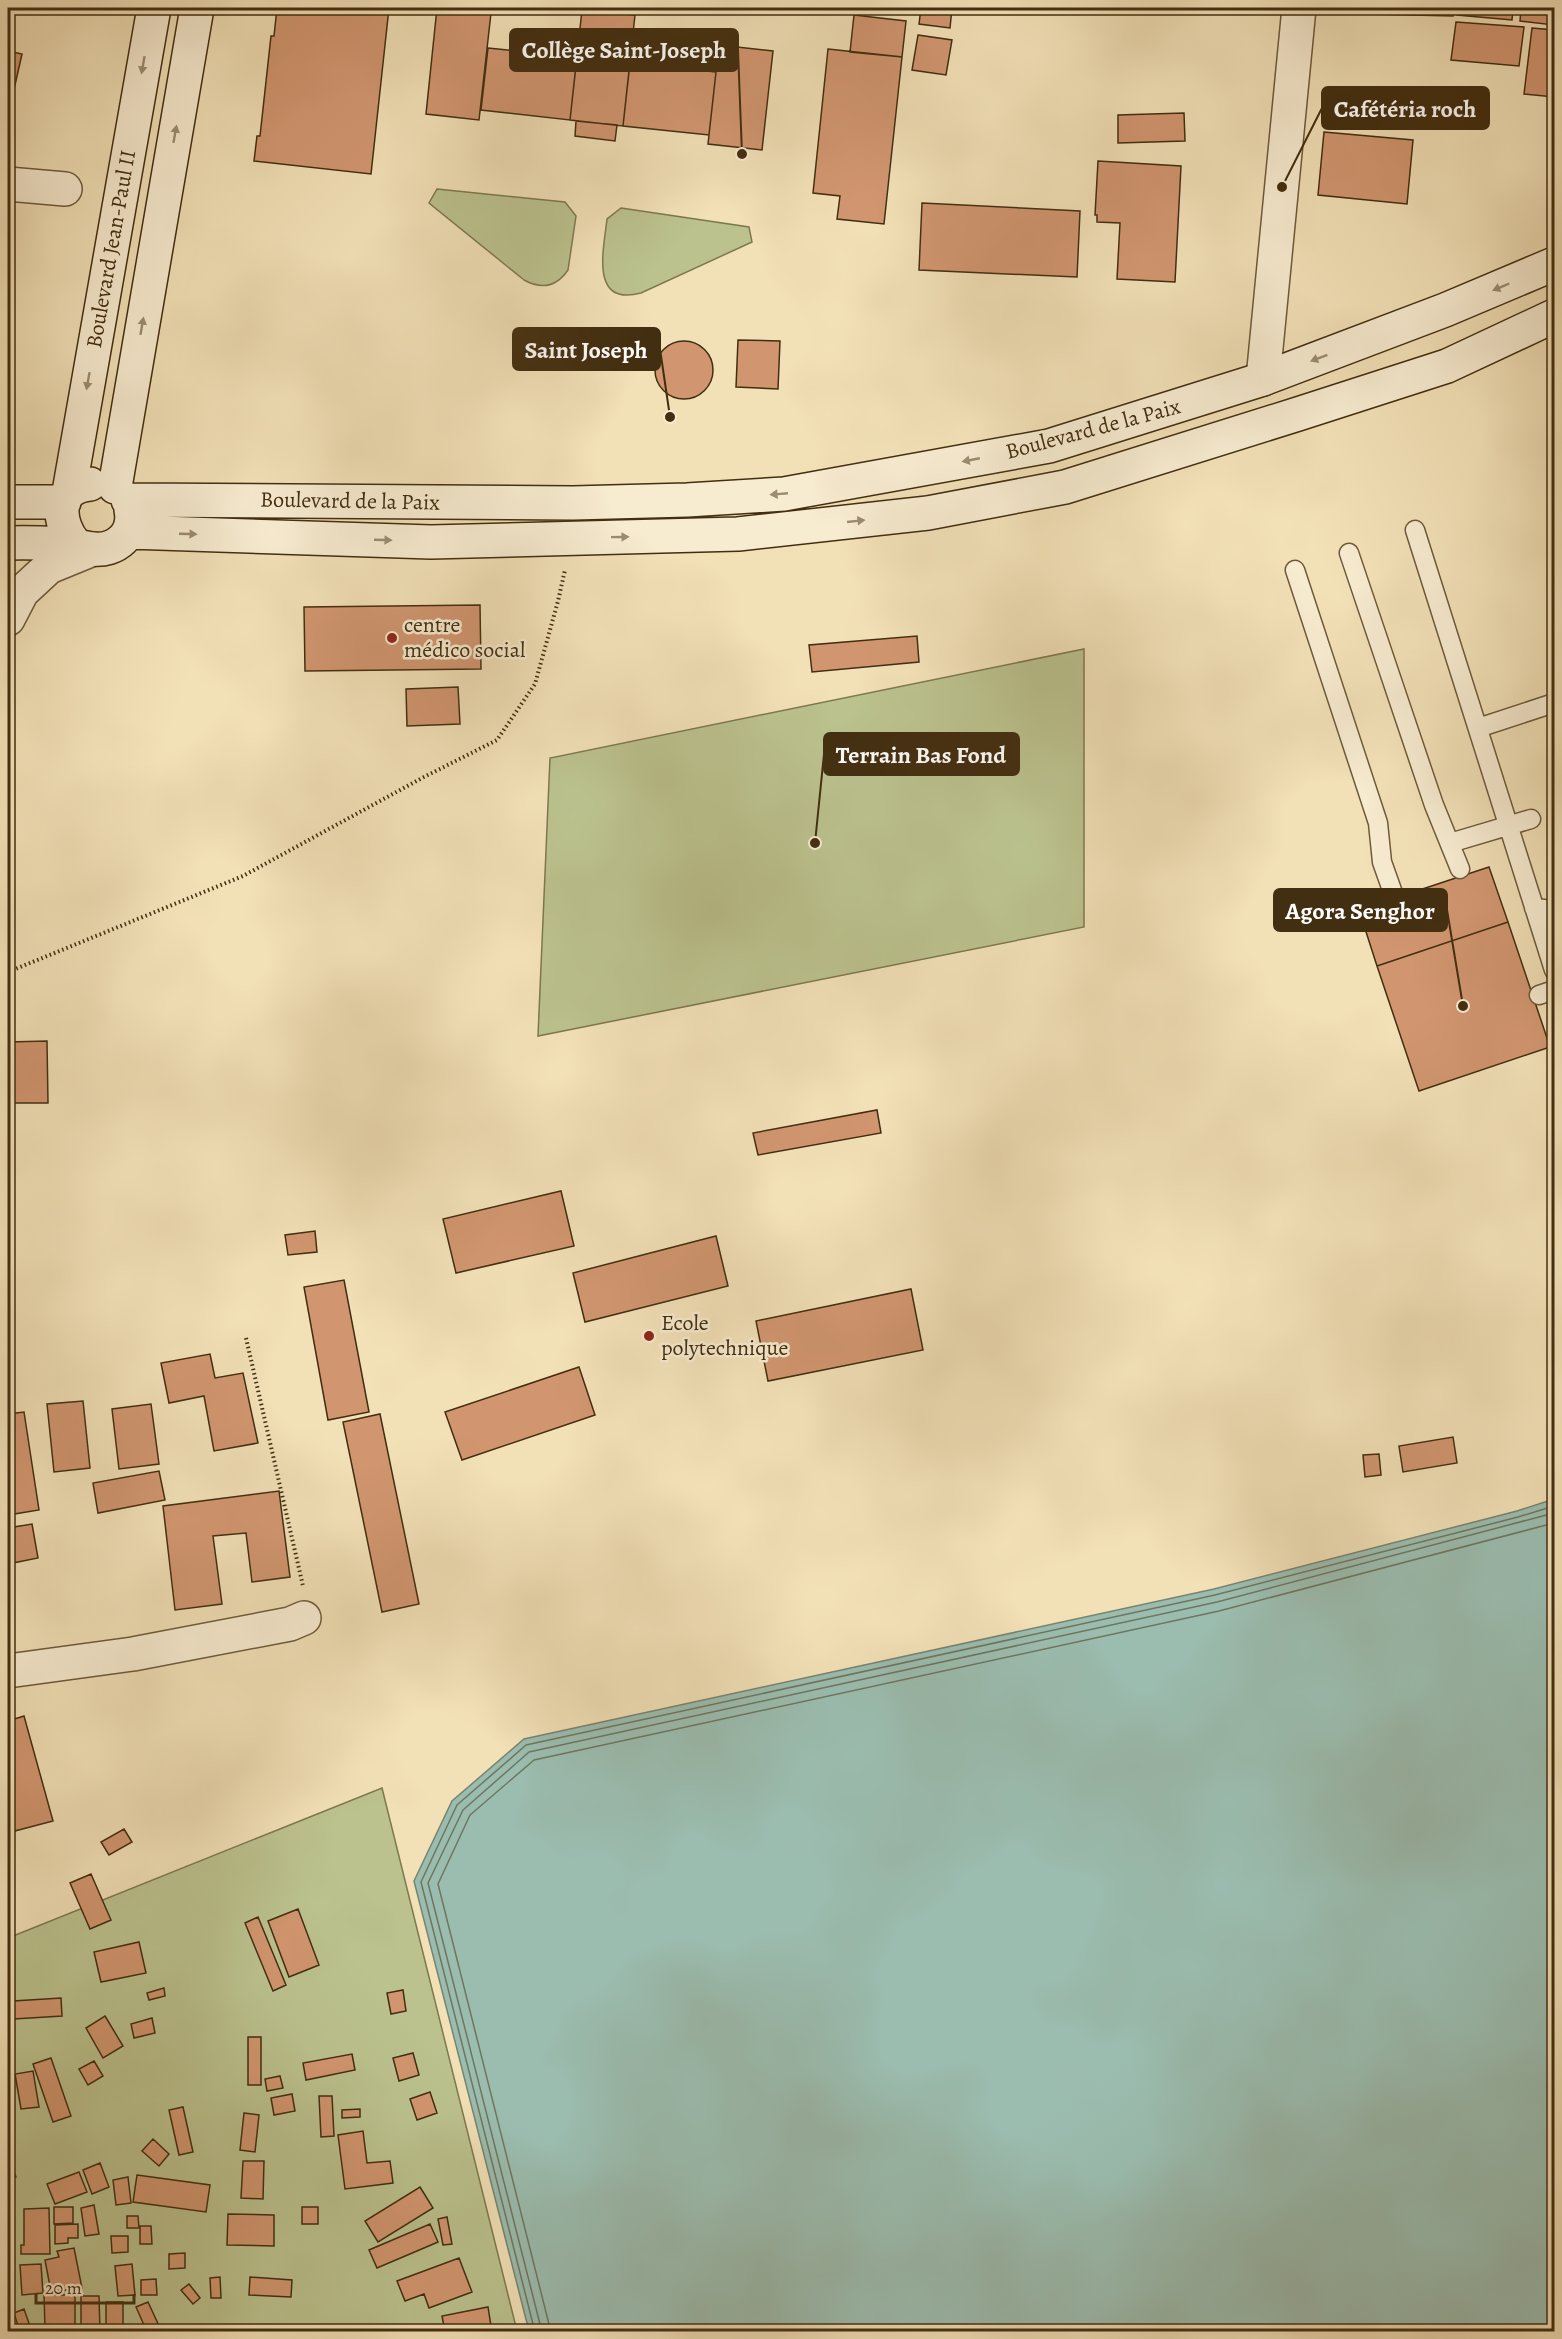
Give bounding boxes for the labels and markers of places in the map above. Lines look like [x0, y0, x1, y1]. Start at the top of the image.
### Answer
callout: Collège Saint-Joseph [510, 29, 738, 71]
callout: Cafétéria roch [1322, 87, 1489, 129]
callout: Saint Joseph [513, 328, 660, 370]
place label: centre médico social [404, 610, 525, 665]
marker: centre médico social [385, 631, 399, 645]
callout: Terrain Bas Fond [824, 733, 1019, 775]
callout: Agora Senghor [1274, 889, 1447, 931]
place label: Ecole polytechnique [661, 1308, 788, 1363]
marker: Ecole polytechnique [642, 1329, 656, 1343]

